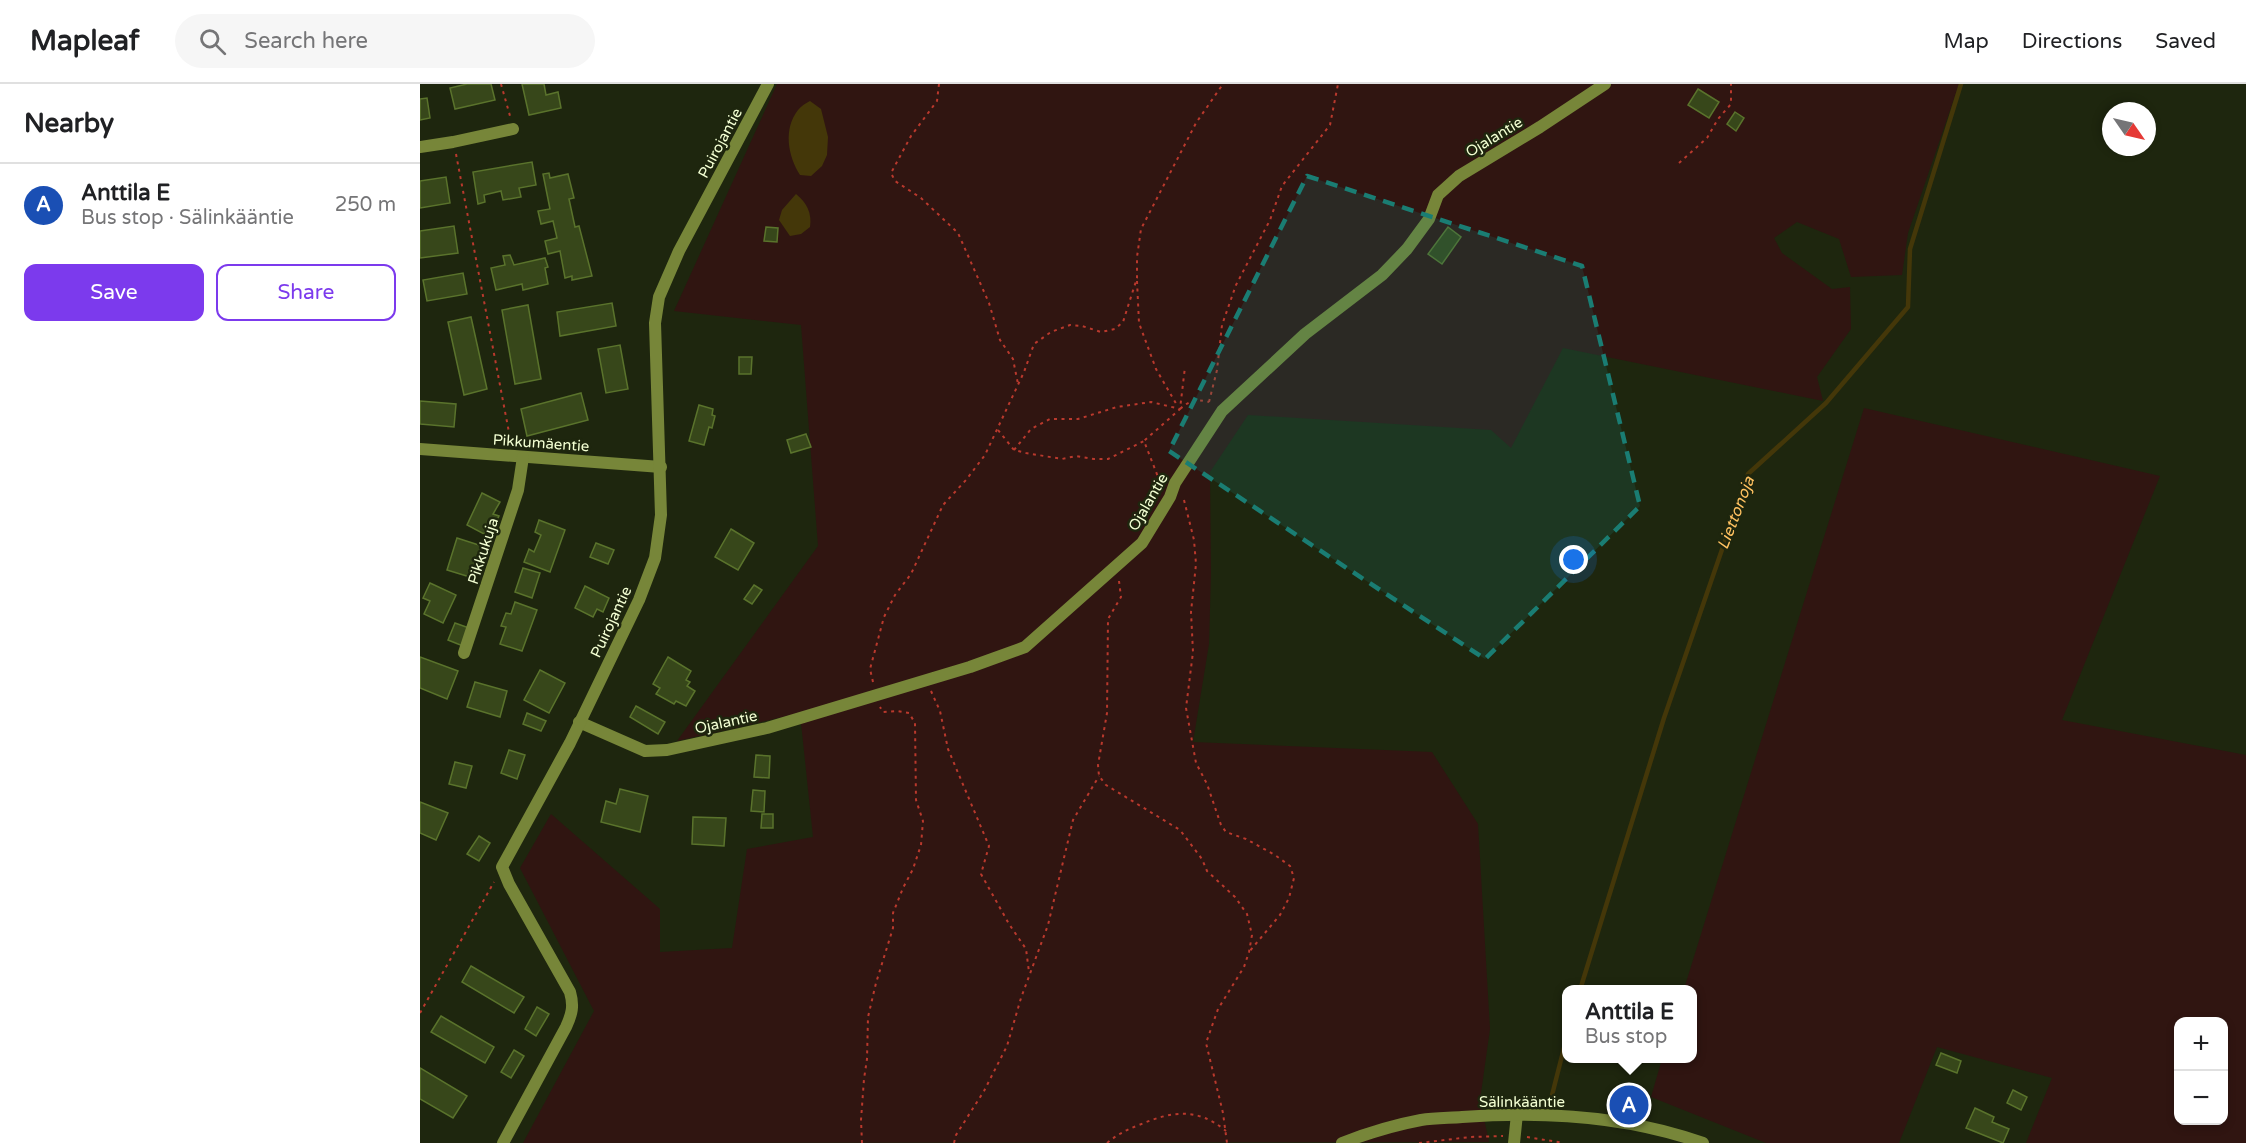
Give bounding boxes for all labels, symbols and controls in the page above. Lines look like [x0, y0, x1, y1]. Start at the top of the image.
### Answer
search box [175, 14, 595, 68]
text: Mapleaf [30, 24, 139, 58]
icon: search [196, 25, 229, 58]
text: Search here [244, 28, 368, 54]
text: Map [1943, 29, 1989, 54]
text: Directions [2022, 29, 2122, 54]
text: Saved [2155, 29, 2216, 54]
north arrow [2102, 102, 2156, 156]
street label: Puirojantie [694, 105, 746, 181]
text: Nearby [24, 108, 114, 139]
street label: Ojalantie [1462, 113, 1526, 161]
text: Anttila E [81, 180, 170, 206]
text: A [36, 193, 51, 217]
text: 250 m [335, 193, 396, 217]
text: Bus stop · Sälinkääntie [81, 206, 294, 230]
button: Save [24, 264, 204, 321]
button: Share [216, 264, 396, 321]
street label: Pikkumäentie [492, 431, 590, 455]
street label: Ojalantie [1124, 470, 1172, 534]
water label: Liettonoja [1713, 473, 1759, 552]
street label: Pikkukuja [464, 516, 502, 586]
your location [1559, 545, 1588, 574]
street label: Puirojantie [587, 583, 635, 661]
street label: Ojalantie [693, 707, 759, 737]
popup [1562, 985, 1697, 1063]
text: Anttila E [1585, 999, 1674, 1025]
map controls [2174, 1017, 2228, 1125]
button: + [2174, 1017, 2228, 1071]
text: Bus stop [1585, 1025, 1667, 1049]
button: − [2174, 1071, 2228, 1125]
pin: A [1610, 1082, 1648, 1128]
street label: Sälinkääntie [1479, 1093, 1565, 1111]

